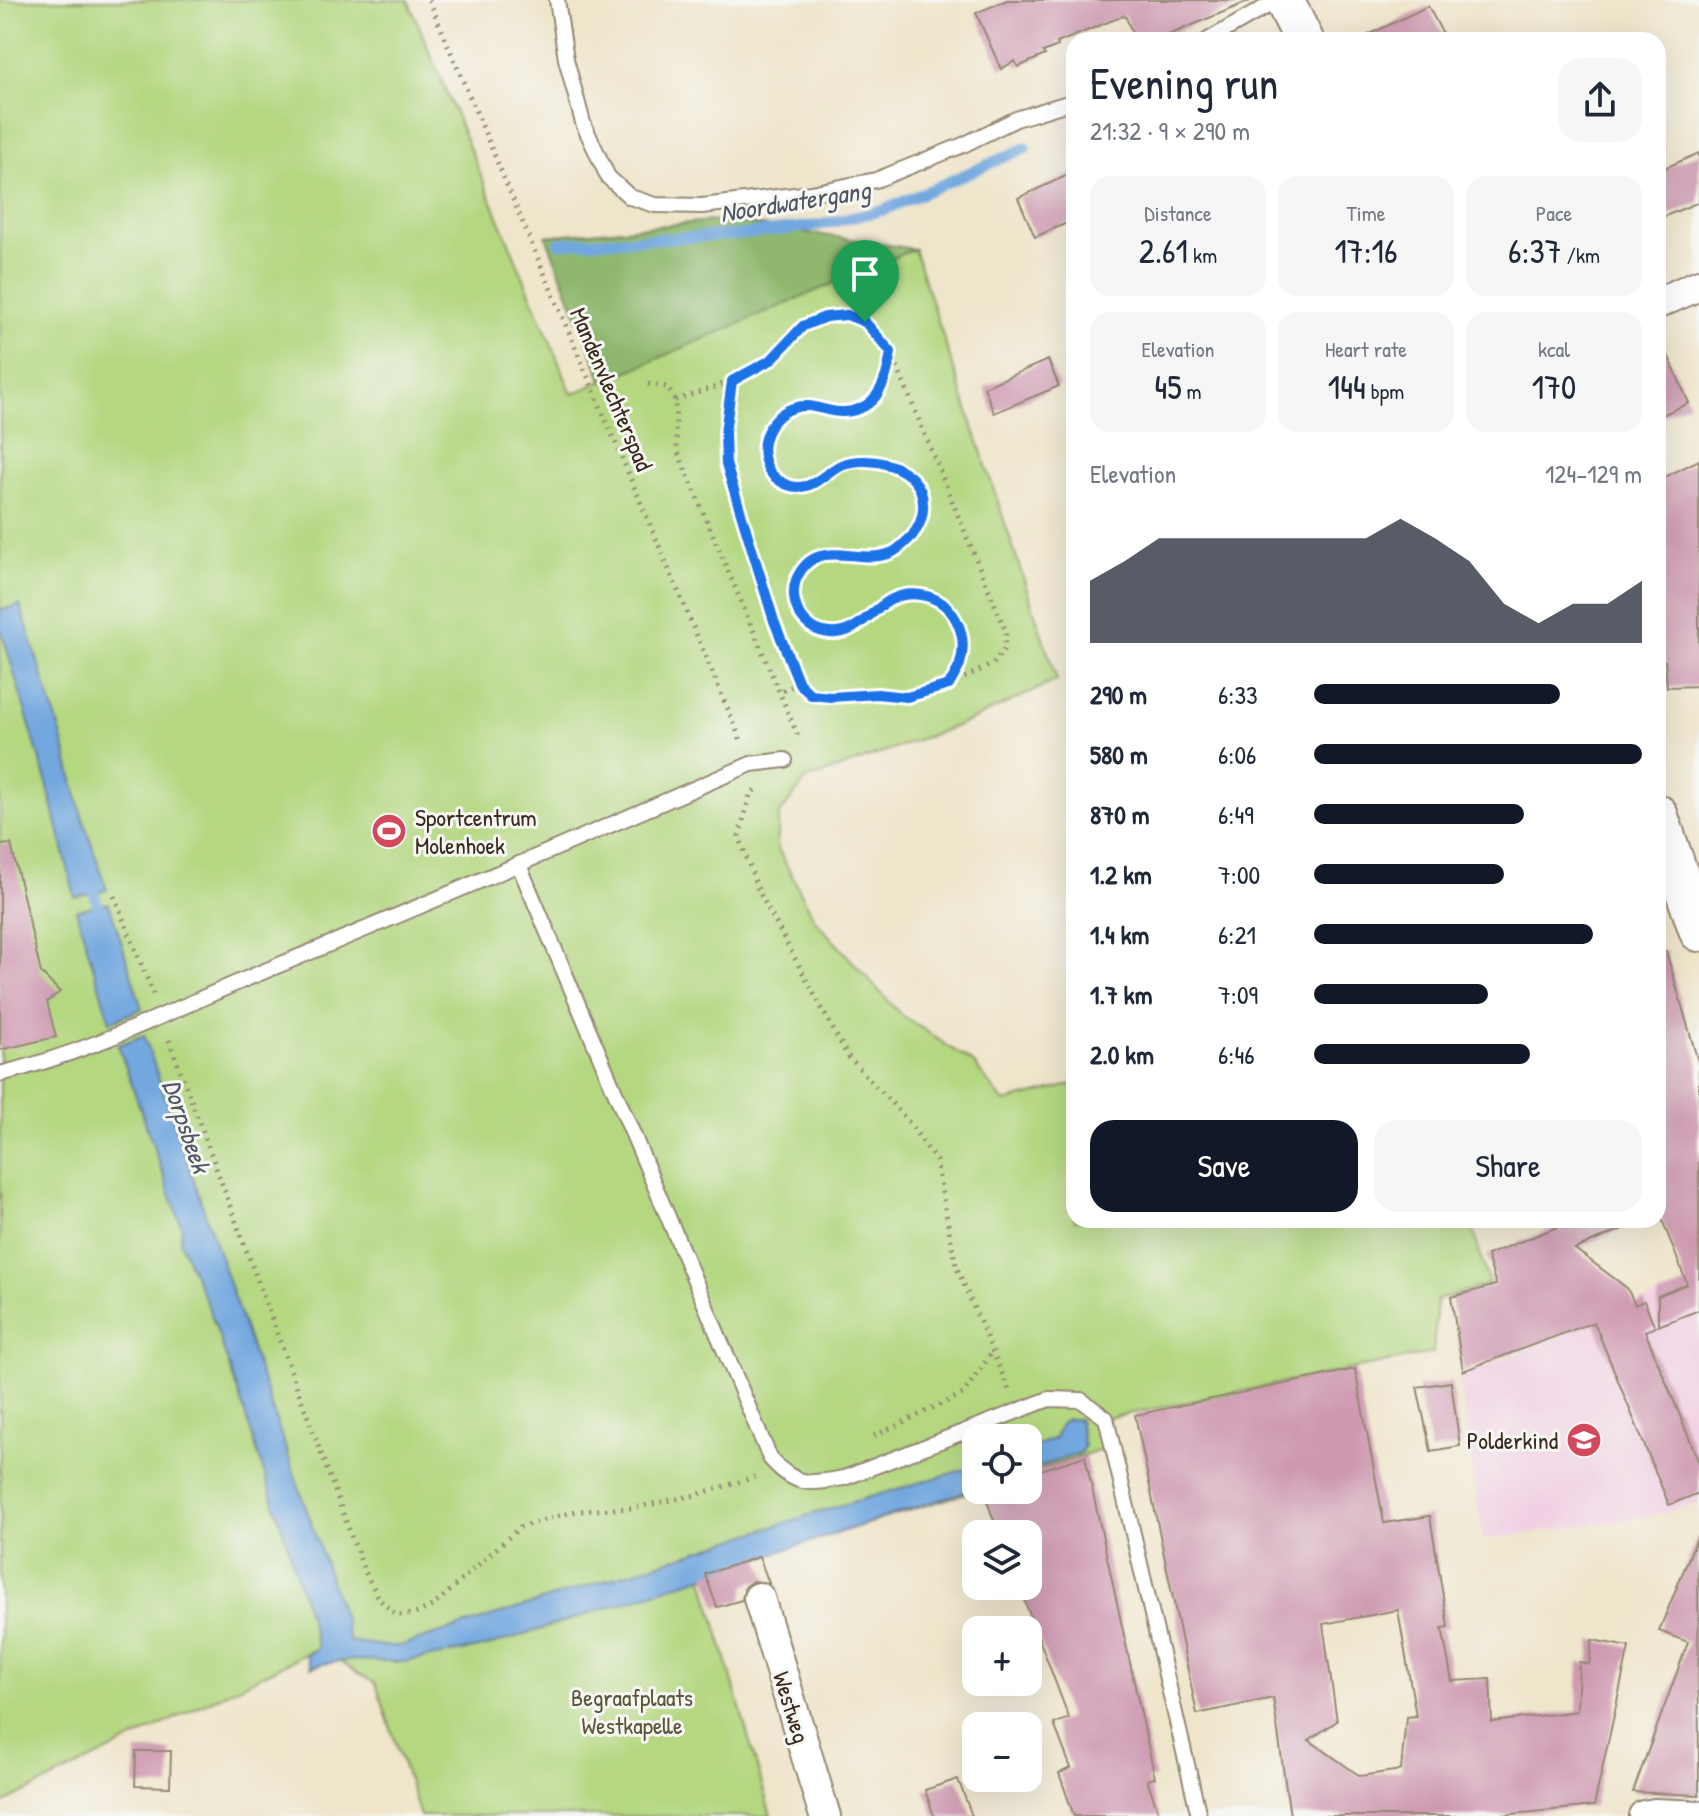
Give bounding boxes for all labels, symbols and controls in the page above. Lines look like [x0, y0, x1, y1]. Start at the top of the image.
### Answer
text: Evening run [1090, 53, 1278, 113]
button: share [1558, 58, 1642, 142]
text: 21:32 · 9 × 290 m [1090, 113, 1250, 148]
water label: Noordwatergang [717, 172, 874, 231]
text: Distance [1144, 198, 1212, 228]
text: Time [1347, 198, 1385, 228]
text: Pace [1536, 198, 1572, 228]
text: 2.61 [1139, 228, 1188, 274]
text: 17:16 [1335, 228, 1397, 274]
text: 6:37 [1508, 228, 1562, 274]
pin [831, 240, 899, 322]
text: km [1188, 240, 1217, 270]
text: /km [1562, 240, 1600, 270]
icon: arrive [843, 252, 887, 296]
street label: Mandenvlechterspad [563, 302, 661, 476]
text: Elevation [1141, 334, 1215, 364]
text: Heart rate [1325, 334, 1407, 364]
text: kcal [1538, 334, 1570, 364]
text: 45 [1154, 364, 1182, 410]
text: 144 [1328, 364, 1366, 410]
text: 170 [1532, 364, 1576, 410]
text: m [1182, 376, 1202, 406]
text: bpm [1366, 376, 1404, 406]
text: Elevation [1090, 456, 1176, 491]
text: 124–129 m [1545, 456, 1642, 491]
text: 290 m [1090, 677, 1147, 712]
text: 6:33 [1218, 677, 1258, 712]
text: 580 m [1090, 737, 1148, 772]
text: 6:06 [1218, 737, 1256, 772]
text: 870 m [1090, 797, 1149, 832]
text: 6:49 [1218, 797, 1254, 832]
place label: Sportcentrum Molenhoek [415, 801, 537, 861]
sports icon: Sportcentrum Molenhoek [370, 812, 408, 850]
text: 1.2 km [1090, 857, 1152, 892]
text: 7:00 [1218, 857, 1260, 892]
text: 1.4 km [1090, 917, 1149, 952]
text: 6:21 [1218, 917, 1256, 952]
text: 1.7 km [1090, 977, 1152, 1012]
text: 7:09 [1218, 977, 1258, 1012]
text: 2.0 km [1090, 1037, 1154, 1072]
text: 6:46 [1218, 1037, 1255, 1072]
water label: Dorpsbeek [154, 1075, 220, 1180]
button: Save [1090, 1120, 1358, 1212]
button: Share [1374, 1120, 1642, 1212]
school or university icon: Polderkind [1565, 1421, 1603, 1459]
map controls [962, 1424, 1042, 1792]
button: locate [962, 1424, 1042, 1504]
place label: Polderkind [1467, 1424, 1558, 1456]
button: layers [962, 1520, 1042, 1600]
button: + [962, 1616, 1042, 1696]
street label: Westweg [766, 1667, 818, 1747]
park label: Begraafplaats Westkapelle [571, 1681, 693, 1741]
button: − [962, 1712, 1042, 1792]

